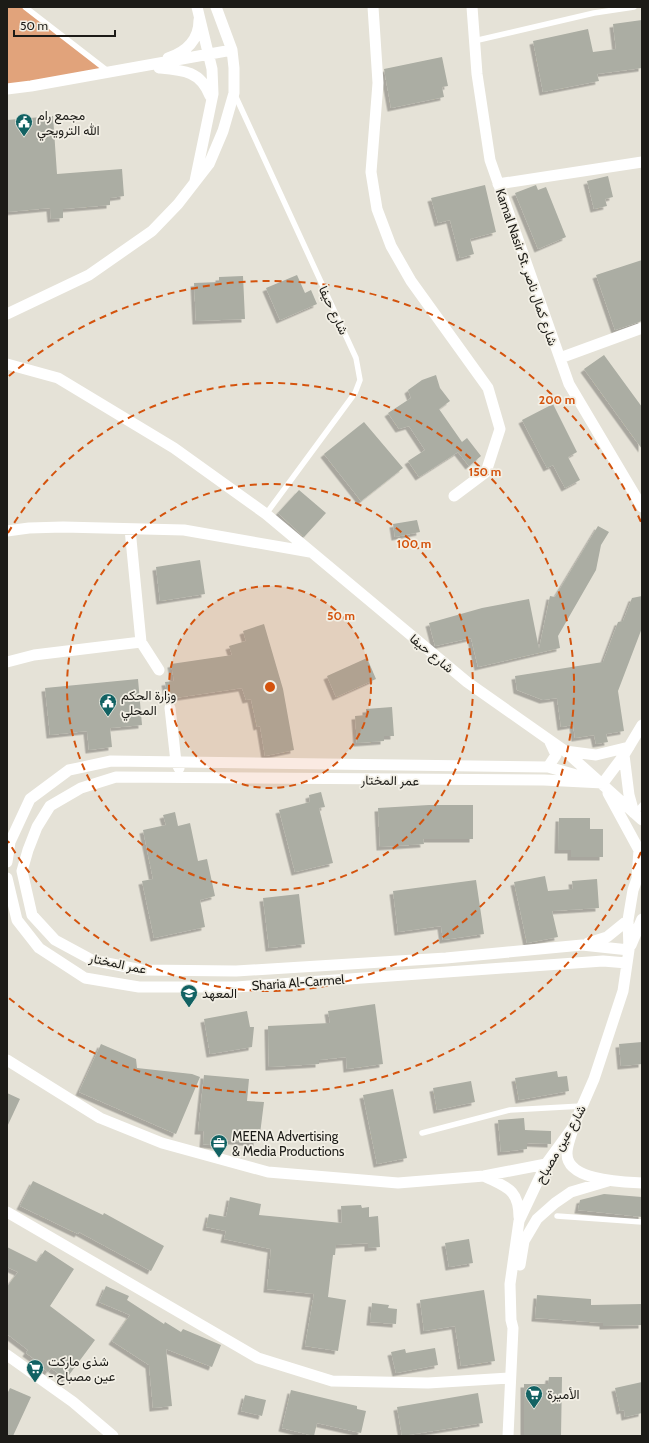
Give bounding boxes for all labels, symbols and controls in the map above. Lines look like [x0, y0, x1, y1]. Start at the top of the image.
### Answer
scale bar [14, 12, 115, 38]
text: 50 m [20, 18, 48, 33]
place label: مجمع رام الله الترويحي [37, 107, 100, 141]
public building icon: مجمع رام الله الترويحي [14, 112, 34, 137]
street label: Kamal Nasir St. شارع كمال ناصر [491, 186, 561, 348]
street label: شارع حيفا [314, 283, 352, 338]
text: 200 m [539, 392, 575, 407]
text: 150 m [469, 464, 501, 479]
text: 100 m [397, 536, 431, 551]
text: 50 m [327, 608, 355, 623]
street label: شارع حيفا [406, 630, 457, 677]
centre of rings [263, 680, 277, 694]
place label: وزارة الحكم المحلي [121, 687, 176, 721]
public building icon: وزارة الحكم المحلي [98, 692, 118, 717]
street label: عمر المختار [360, 771, 419, 790]
street label: عمر المختار [87, 949, 148, 978]
street label: Sharia Al-Carmel [251, 971, 345, 993]
school or university icon: المعهد [179, 983, 199, 1008]
place label: المعهد [202, 985, 237, 1002]
street label: شارع عين مصباح [531, 1102, 591, 1187]
place label: MEENA Advertising & Media Productions [232, 1128, 345, 1159]
office icon: MEENA Advertising & Media Productions [209, 1133, 229, 1158]
place label: شذى ماركت - عين مصباح [48, 1353, 116, 1386]
supermarket icon: شذى ماركت - عين مصباح [25, 1358, 45, 1383]
supermarket icon: الأميرة [524, 1384, 544, 1409]
place label: الأميرة [547, 1386, 580, 1403]

